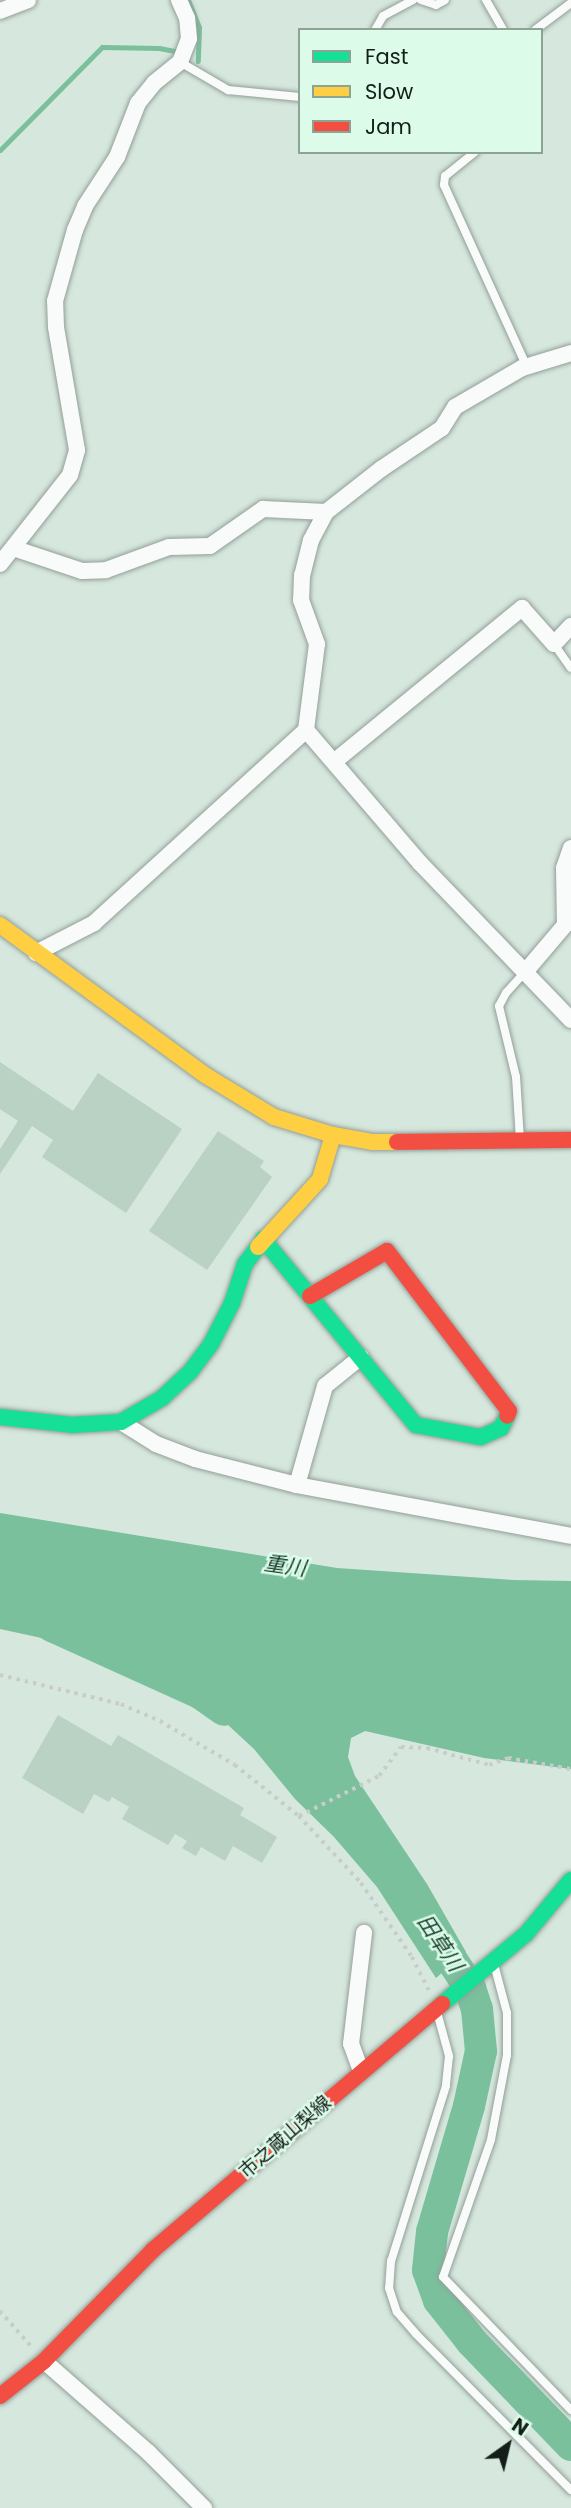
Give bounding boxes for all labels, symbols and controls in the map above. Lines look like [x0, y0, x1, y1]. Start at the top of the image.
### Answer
legend [298, 28, 543, 154]
text: Fast [365, 42, 408, 71]
text: Slow [365, 77, 413, 106]
text: Jam [365, 112, 412, 141]
water label: 重川 [262, 1551, 308, 1581]
water label: 田草川 [412, 1910, 468, 1976]
street label: 市之蔵山梨線 [235, 2091, 335, 2183]
north arrow [473, 2410, 543, 2480]
text: N [507, 2412, 533, 2442]

